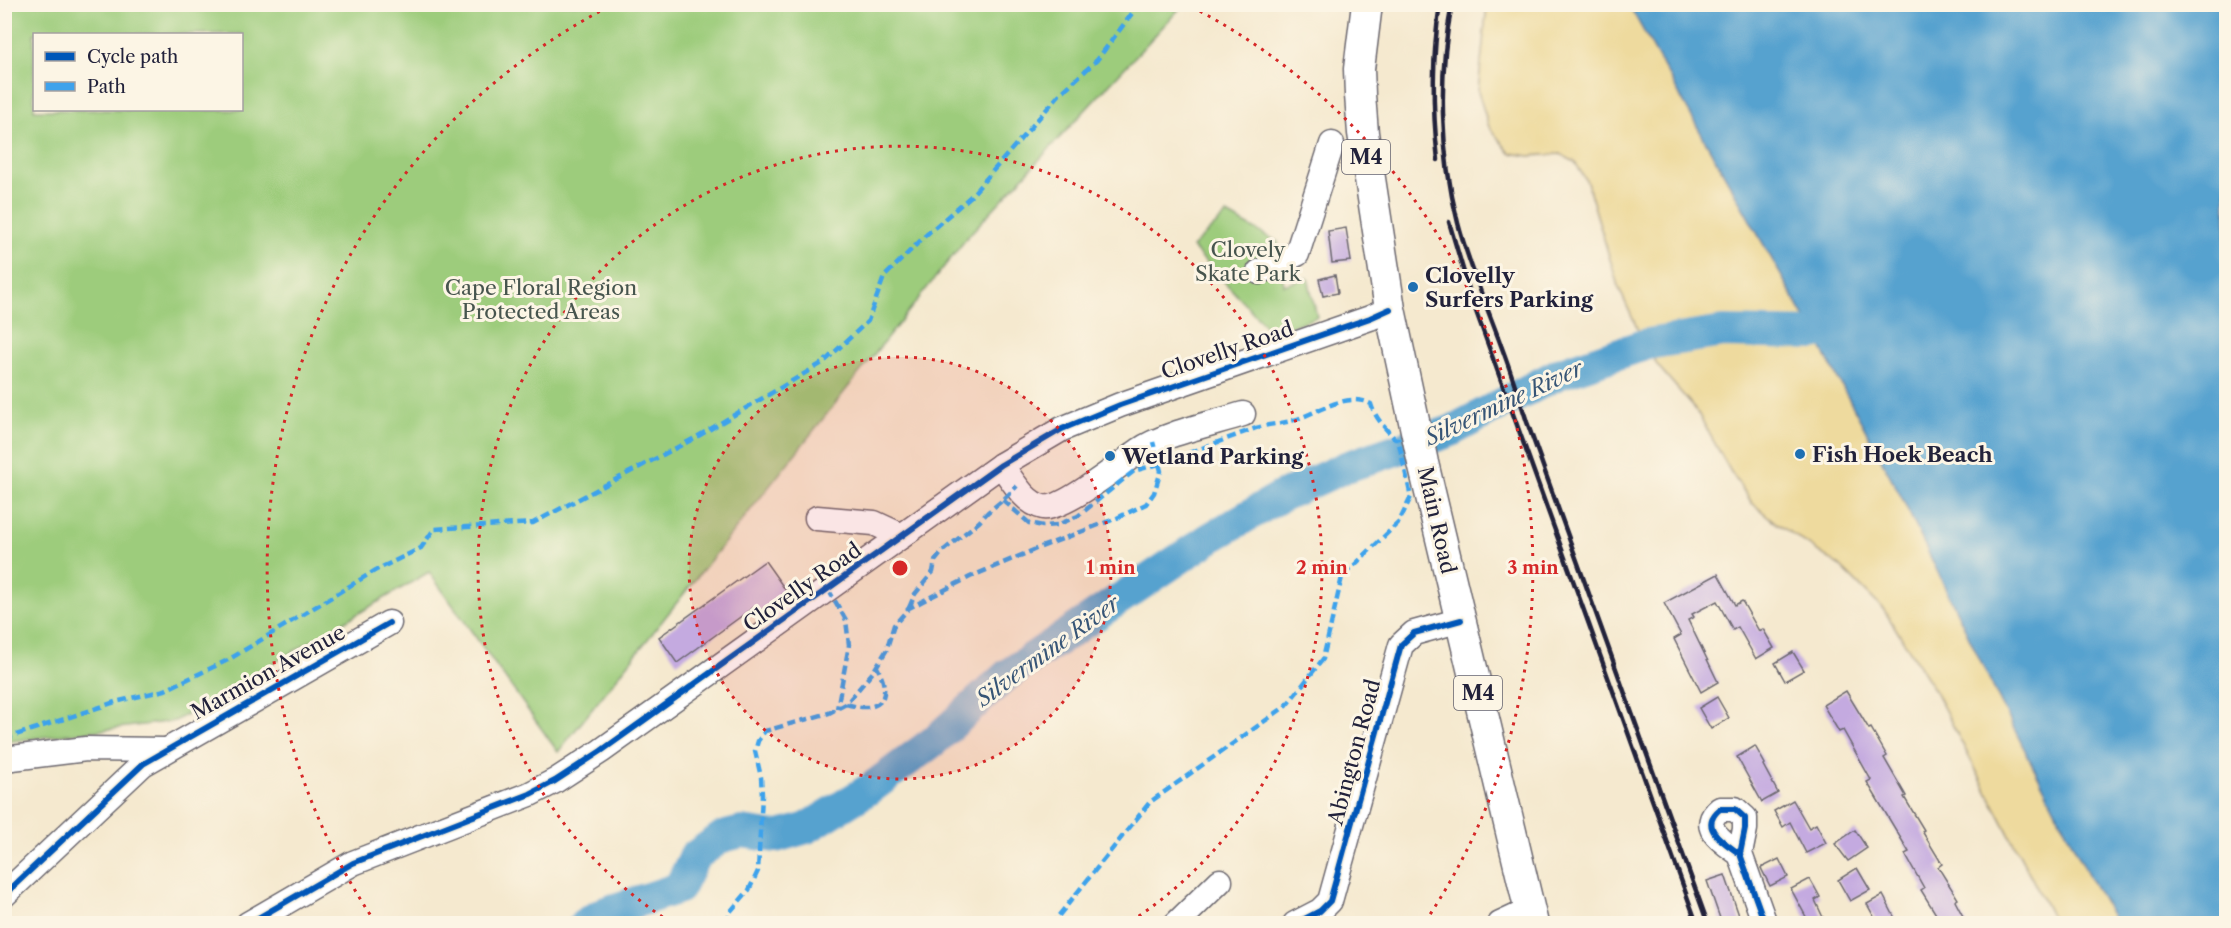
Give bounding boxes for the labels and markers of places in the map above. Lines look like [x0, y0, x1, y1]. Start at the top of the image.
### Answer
place label: Clovelly Surfers Parking [1425, 263, 1594, 312]
marker: Clovelly Surfers Parking [1406, 280, 1420, 294]
place label: Fish Hoek Beach [1812, 442, 1993, 467]
place label: Wetland Parking [1121, 444, 1305, 469]
marker: Fish Hoek Beach [1793, 447, 1807, 461]
marker: Wetland Parking [1103, 449, 1117, 463]
centre of rings [890, 558, 910, 578]

